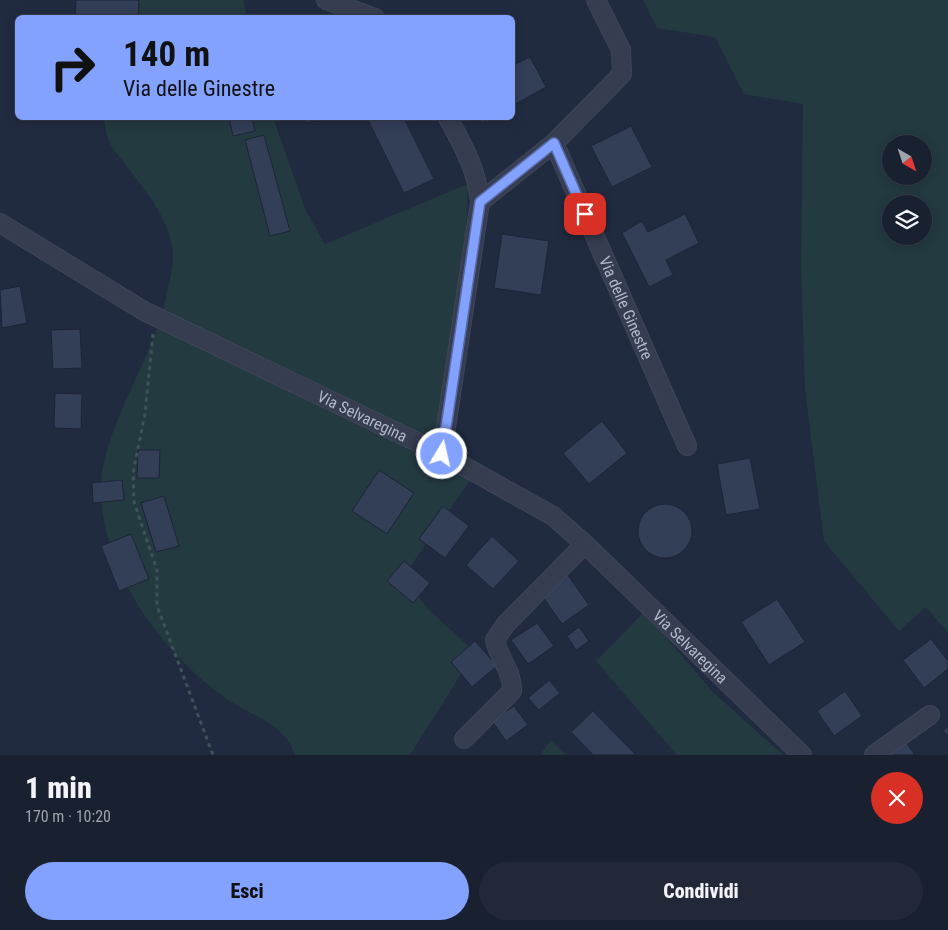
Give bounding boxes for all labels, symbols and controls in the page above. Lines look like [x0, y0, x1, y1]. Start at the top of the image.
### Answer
text: 140 m [123, 34, 210, 75]
icon: right [40, 35, 105, 100]
text: Via delle Ginestre [123, 76, 275, 101]
north arrow [882, 135, 932, 185]
map controls [882, 135, 932, 245]
pin [564, 193, 606, 235]
button: layers [882, 195, 932, 245]
icon: arrive [571, 200, 599, 228]
street label: Via delle Ginestre [595, 254, 657, 362]
street label: Via Selvaregina [314, 387, 410, 446]
position arrow [415, 427, 467, 479]
street label: Via Selvaregina [649, 606, 731, 688]
text: 1 min [25, 770, 92, 805]
button: close [871, 772, 923, 824]
text: 170 m · 10:20 [25, 807, 111, 826]
button: Esci [25, 862, 469, 920]
button: Condividi [479, 862, 923, 920]

